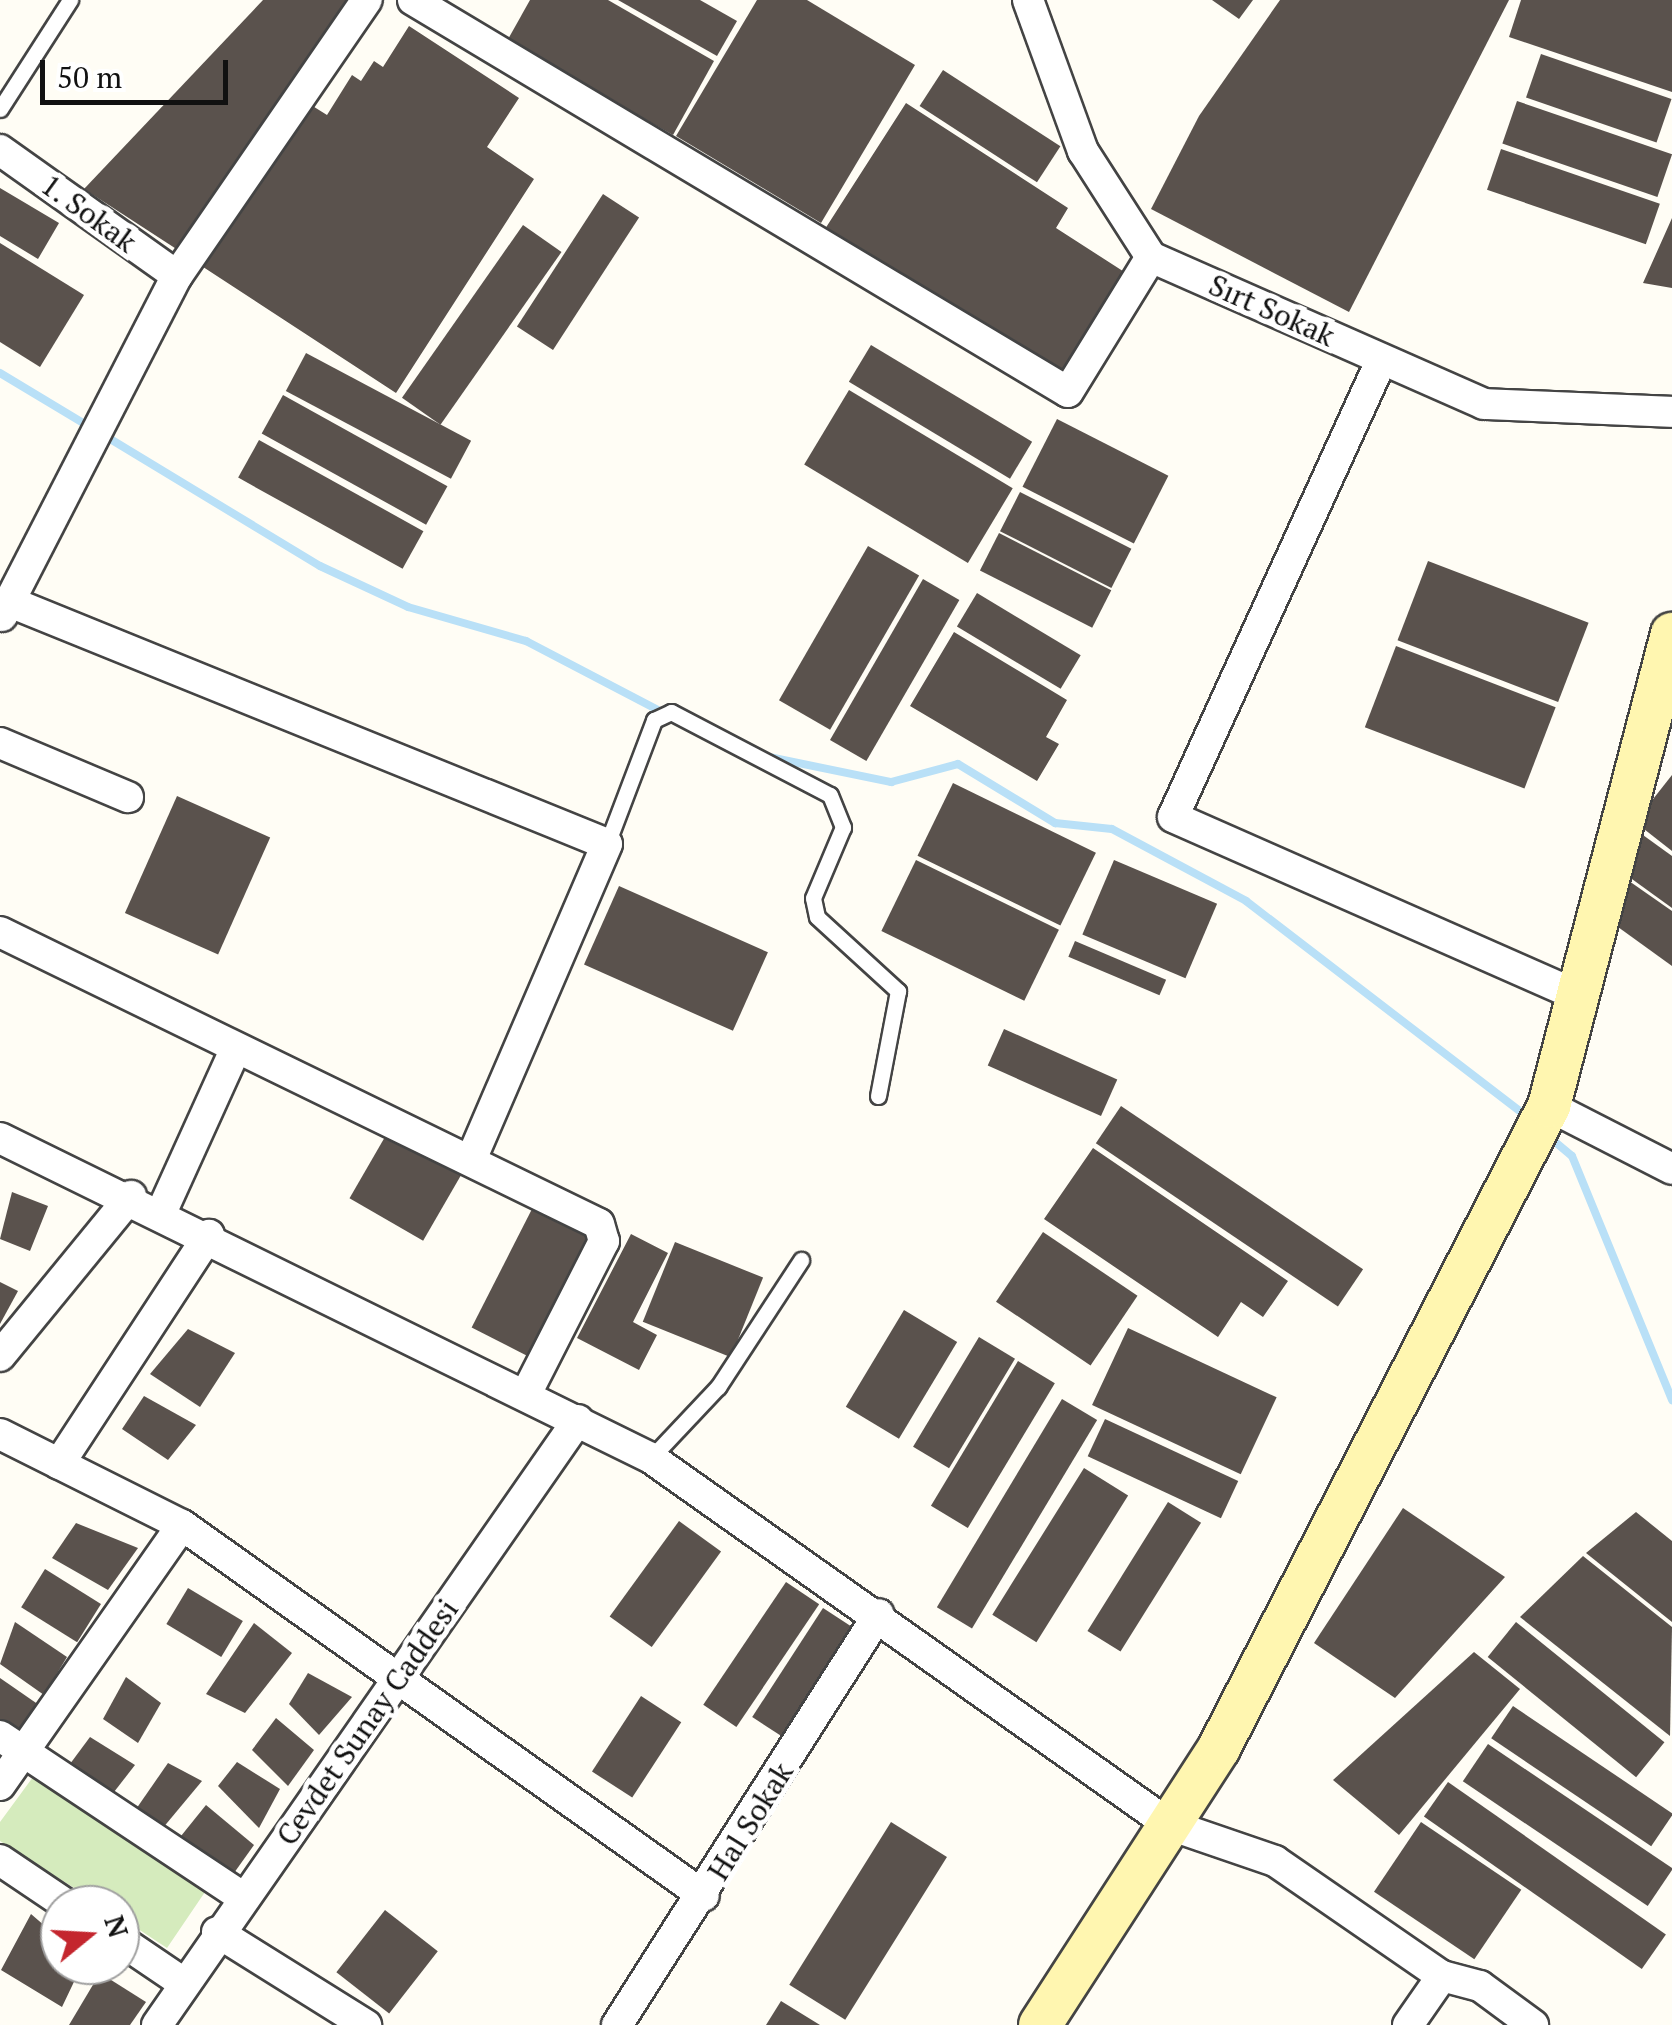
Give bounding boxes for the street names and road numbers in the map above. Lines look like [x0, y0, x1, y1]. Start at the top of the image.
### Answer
street label: 1. Sokak [34, 166, 144, 260]
street label: Sırt Sokak [1204, 266, 1340, 354]
street label: Cevdet Sunay Caddesi [268, 1592, 466, 1852]
street label: Hal Sokak [700, 1755, 800, 1887]

